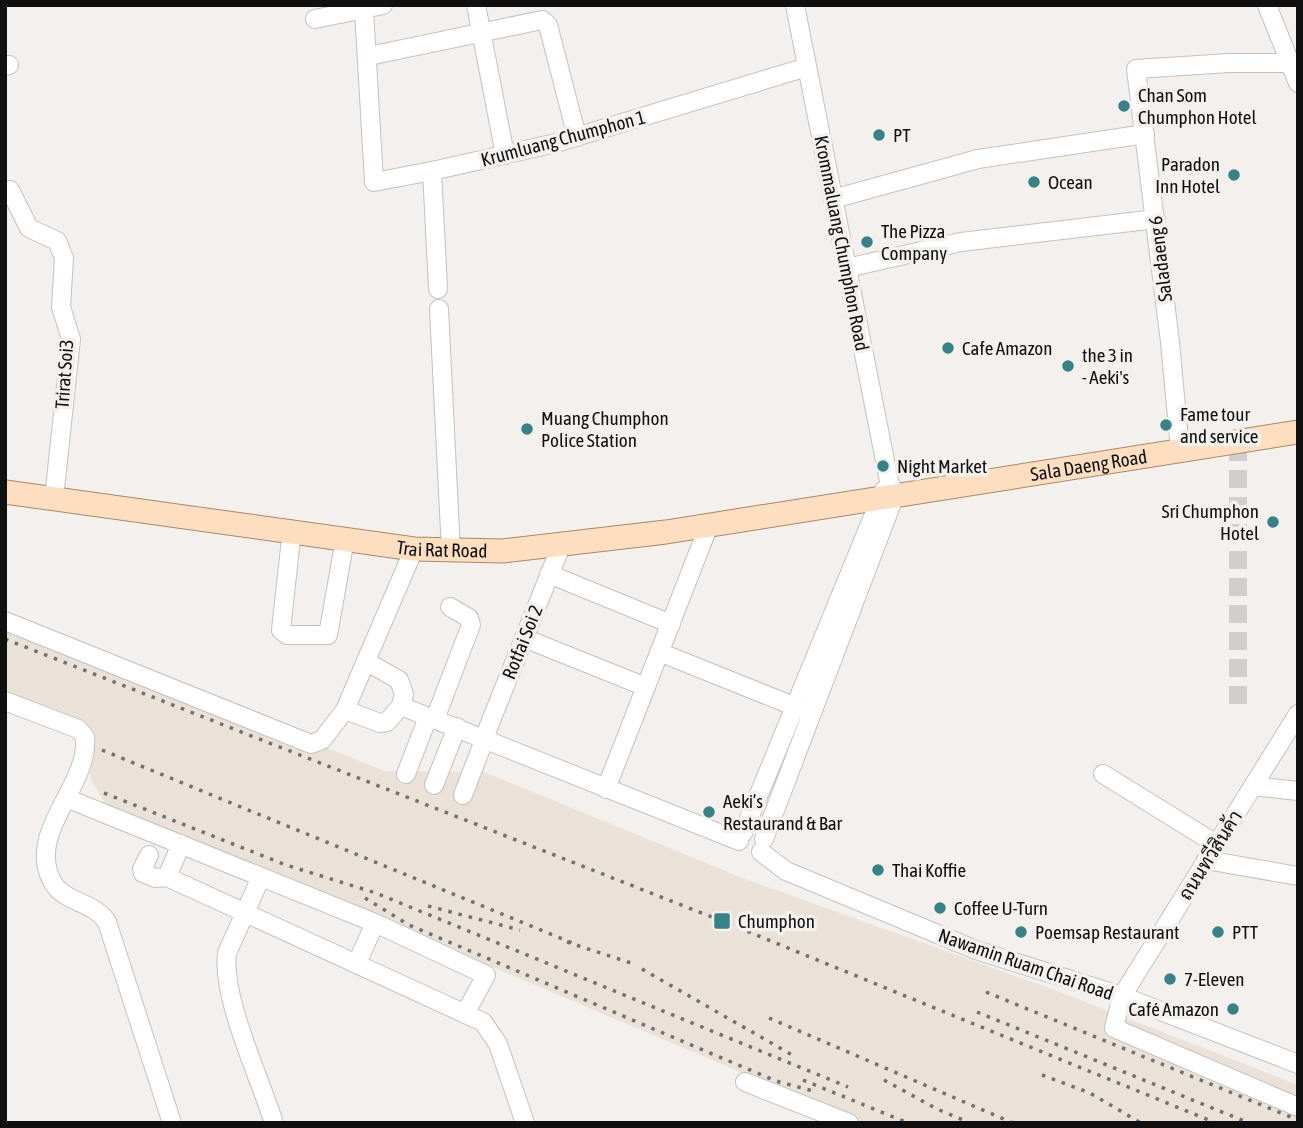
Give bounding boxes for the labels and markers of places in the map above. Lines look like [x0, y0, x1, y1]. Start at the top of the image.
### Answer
place label: Chan Som Chumphon Hotel [1138, 84, 1257, 128]
marker: Chan Som Chumphon Hotel [1116, 98, 1132, 114]
place label: PT [893, 124, 911, 146]
marker: PT [871, 127, 887, 143]
place label: Paradon Inn Hotel [1155, 153, 1220, 197]
marker: Paradon Inn Hotel [1226, 167, 1242, 183]
place label: Ocean [1048, 171, 1093, 193]
marker: Ocean [1026, 174, 1042, 190]
place label: The Pizza Company [881, 220, 947, 264]
marker: The Pizza Company [859, 234, 875, 250]
place label: Cafe Amazon [962, 337, 1052, 359]
marker: Cafe Amazon [940, 340, 956, 356]
place label: the 3 in - Aeki's [1082, 344, 1133, 388]
marker: the 3 in - Aeki's [1060, 358, 1076, 374]
place label: Fame tour and service [1180, 403, 1258, 447]
place label: Muang Chumphon Police Station [541, 407, 669, 451]
marker: Fame tour and service [1158, 417, 1174, 433]
marker: Muang Chumphon Police Station [519, 421, 535, 437]
place label: Night Market [897, 455, 987, 477]
marker: Night Market [875, 458, 891, 474]
place label: Sri Chumphon Hotel [1161, 500, 1259, 544]
marker: Sri Chumphon Hotel [1265, 514, 1281, 530]
place label: Aeki’s Restaurand & Bar [723, 790, 843, 834]
marker: Aeki’s Restaurand & Bar [701, 804, 717, 820]
place label: Thai Koffie [892, 859, 966, 881]
marker: Thai Koffie [870, 862, 886, 878]
place label: Coffee U-Turn [954, 897, 1048, 919]
marker: Coffee U-Turn [932, 900, 948, 916]
place label: Chumphon [738, 910, 815, 932]
marker: Chumphon [712, 911, 732, 931]
place label: Poemsap Restaurant [1035, 921, 1180, 943]
place label: PTT [1232, 921, 1259, 943]
marker: Poemsap Restaurant [1013, 924, 1029, 940]
marker: PTT [1210, 924, 1226, 940]
place label: 7-Eleven [1184, 968, 1245, 990]
marker: 7-Eleven [1162, 971, 1178, 987]
place label: Café Amazon [1129, 998, 1219, 1020]
marker: Café Amazon [1225, 1001, 1241, 1017]

